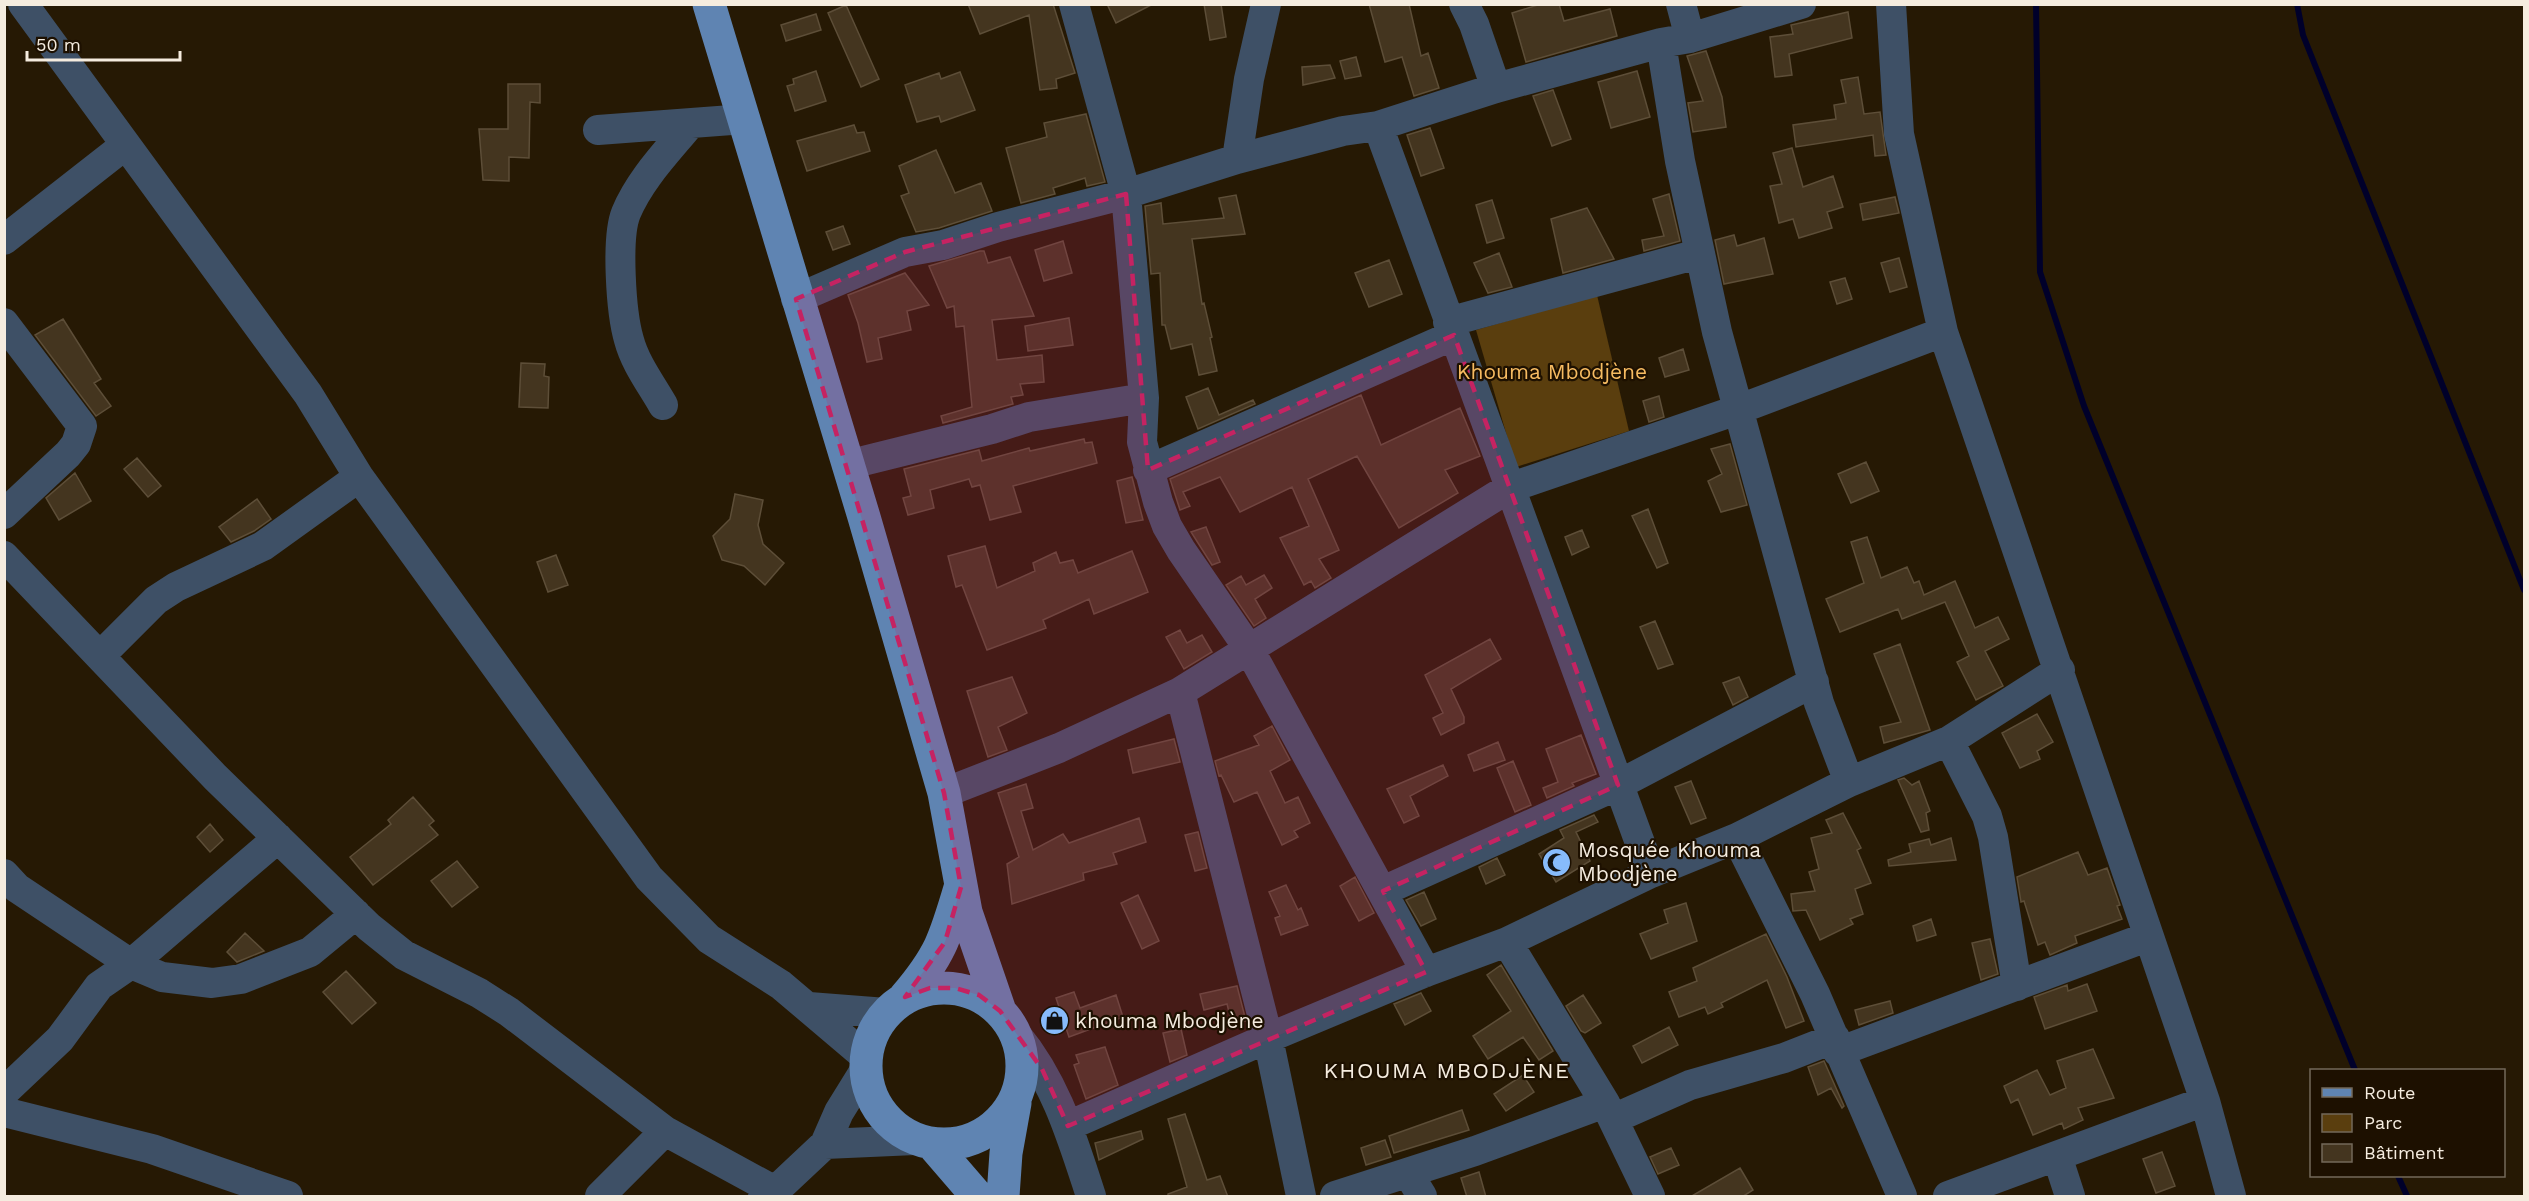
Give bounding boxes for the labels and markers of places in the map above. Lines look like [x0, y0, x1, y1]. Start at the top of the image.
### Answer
place label: Mosquée Khouma Mbodjène [1578, 837, 1761, 886]
mosque icon: Mosquée Khouma Mbodjène [1541, 846, 1573, 878]
shop icon: khouma Mbodjène [1038, 1005, 1070, 1037]
place label: khouma Mbodjène [1075, 1008, 1264, 1033]

